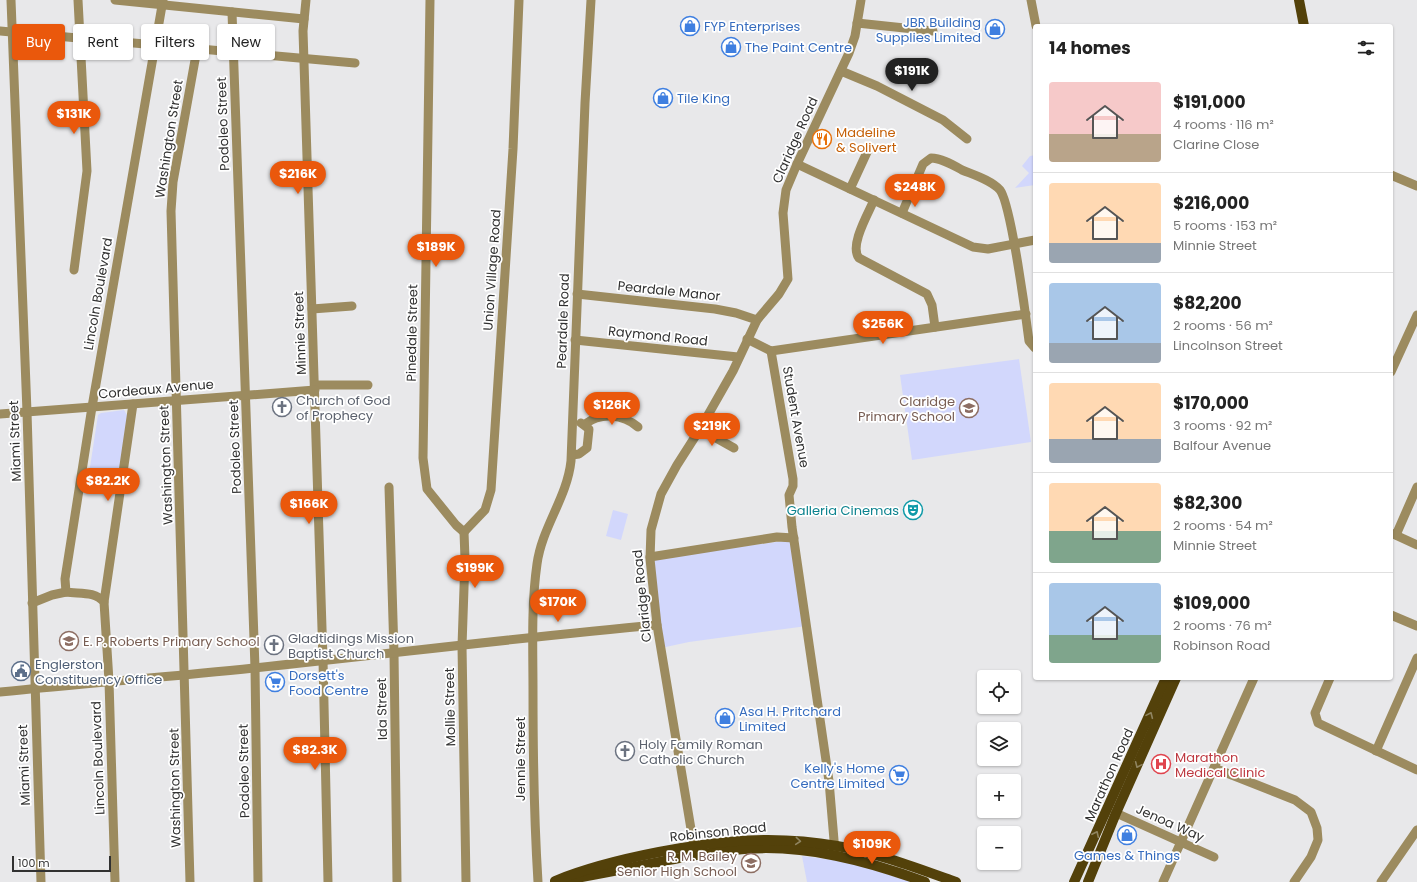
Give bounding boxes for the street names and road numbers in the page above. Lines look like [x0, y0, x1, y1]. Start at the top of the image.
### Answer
street label: Podoleo Street [212, 76, 234, 171]
street label: Washington Street [150, 78, 188, 200]
street label: Claridge Road [767, 94, 823, 186]
street label: Union Village Road [478, 209, 506, 331]
street label: Lincoln Boulevard [79, 236, 117, 352]
street label: Peardale Road [552, 273, 574, 369]
street label: Peardale Manor [617, 276, 721, 306]
street label: Pinedale Street [402, 284, 422, 382]
street label: Minnie Street [289, 291, 311, 375]
street label: Raymond Road [607, 321, 709, 351]
street label: Student Avenue [778, 365, 814, 469]
street label: Cordeaux Avenue [98, 374, 214, 404]
street label: Podoleo Street [224, 399, 246, 494]
street label: Miami Street [4, 400, 26, 482]
street label: Washington Street [154, 405, 178, 525]
street label: Claridge Road [628, 549, 656, 643]
street label: Mollie Street [440, 667, 460, 747]
street label: Ida Street [372, 677, 392, 740]
street label: Lincoln Boulevard [87, 701, 109, 815]
street label: Jennie Street [511, 717, 530, 801]
street label: Miami Street [13, 724, 35, 806]
street label: Podoleo Street [234, 724, 254, 818]
street label: Marathon Road [1080, 725, 1138, 825]
street label: Washington Street [164, 728, 186, 848]
street label: Jenoa Way [1133, 800, 1208, 847]
street label: Robinson Road [669, 817, 767, 847]

